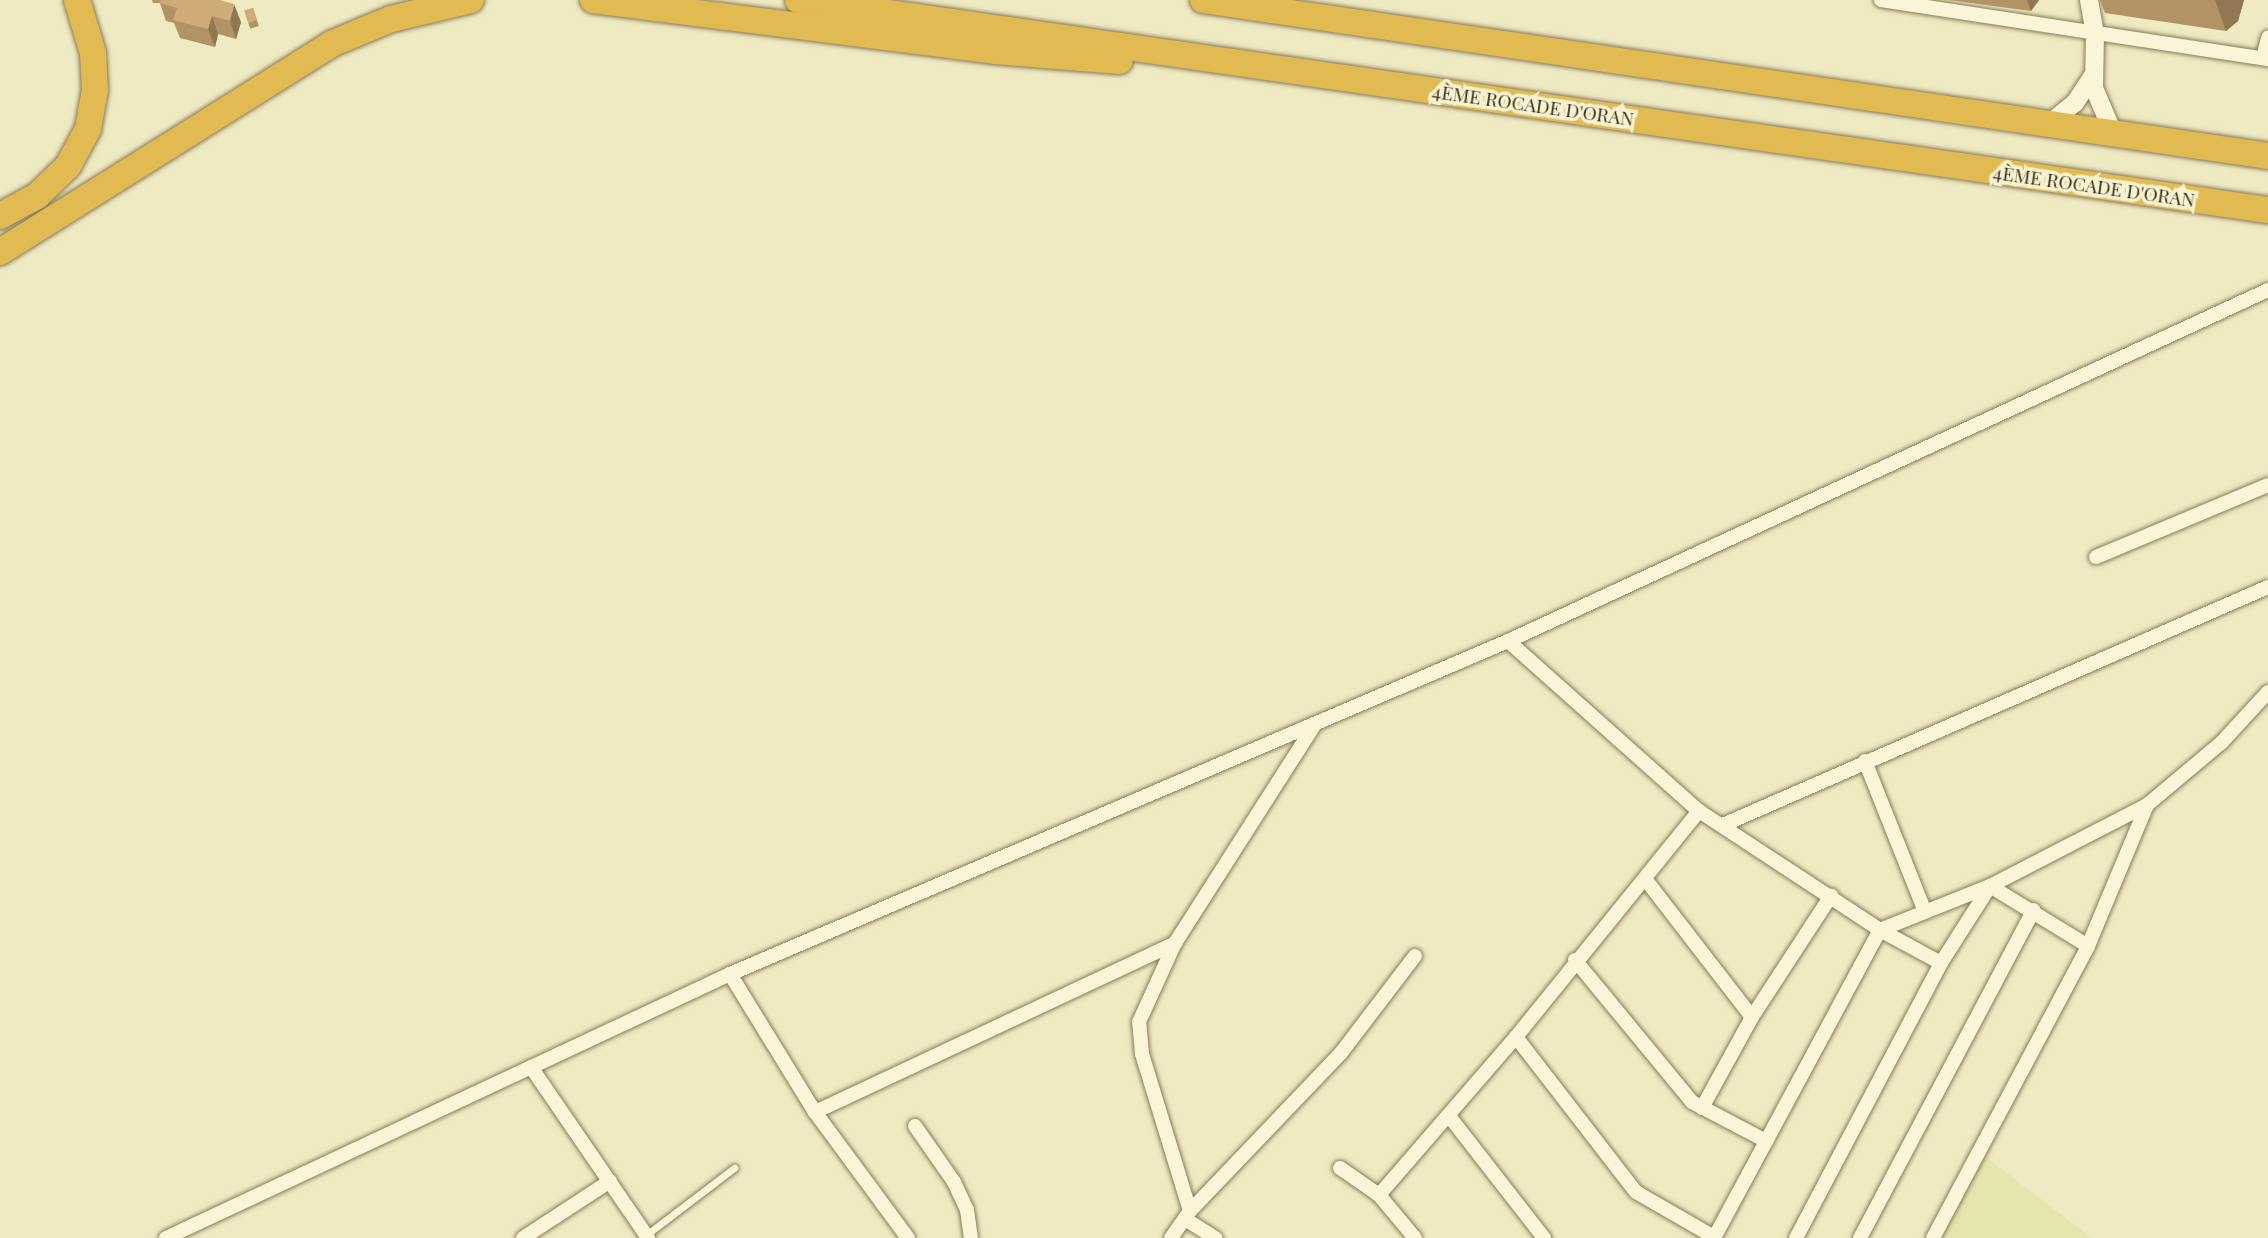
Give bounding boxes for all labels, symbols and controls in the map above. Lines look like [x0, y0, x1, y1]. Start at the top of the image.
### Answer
street label: 4ÈME ROCADE D'ORAN [1431, 80, 1635, 130]
street label: 4ÈME ROCADE D'ORAN [1992, 161, 2196, 211]

